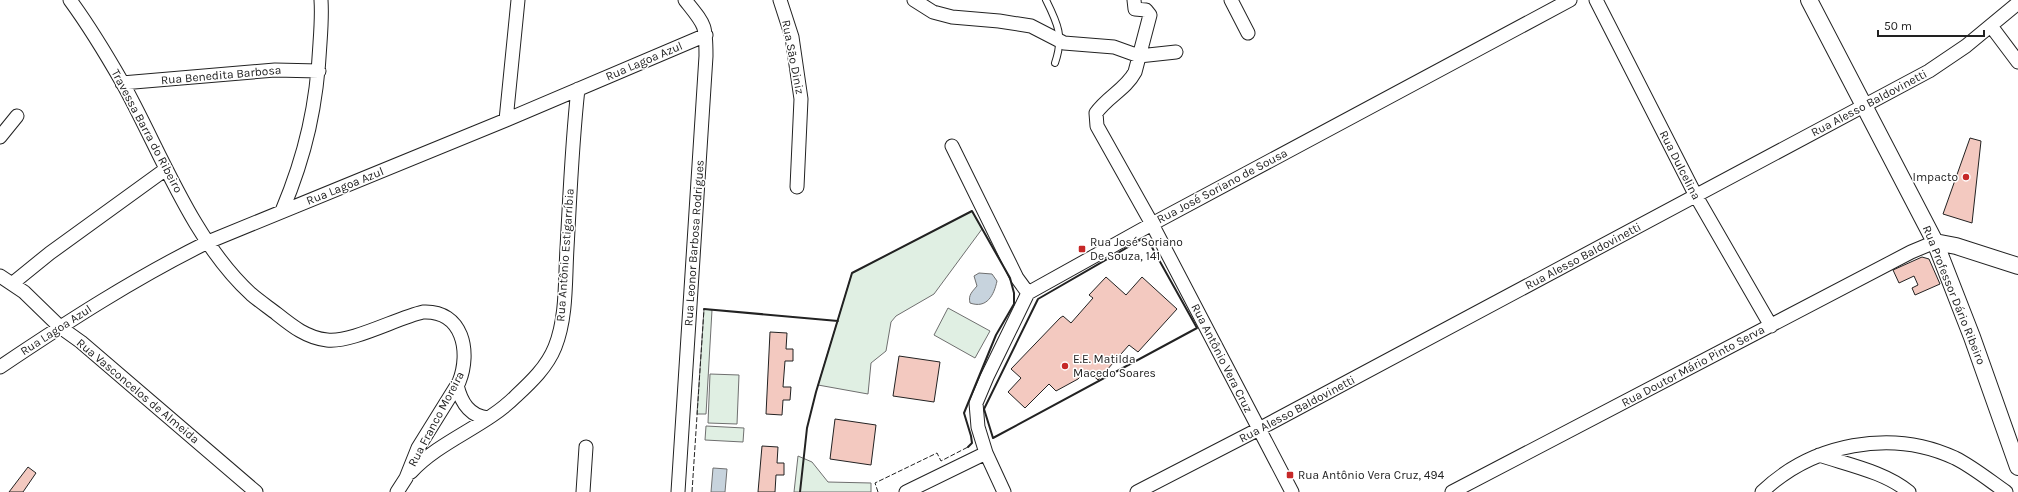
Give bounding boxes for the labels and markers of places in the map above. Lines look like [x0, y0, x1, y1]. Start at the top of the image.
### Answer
place label: Impacto [1913, 170, 1958, 184]
marker: Impacto [1961, 172, 1971, 182]
place label: Rua José Soriano De Souza, 141 [1090, 235, 1183, 263]
marker: Rua José Soriano De Souza, 141 [1077, 244, 1087, 254]
place label: E.E. Matilda Macedo Soares [1073, 352, 1156, 380]
marker: E.E. Matilda Macedo Soares [1060, 361, 1070, 371]
place label: Rua Antônio Vera Cruz, 494 [1298, 468, 1445, 482]
marker: Rua Antônio Vera Cruz, 494 [1285, 470, 1295, 480]

